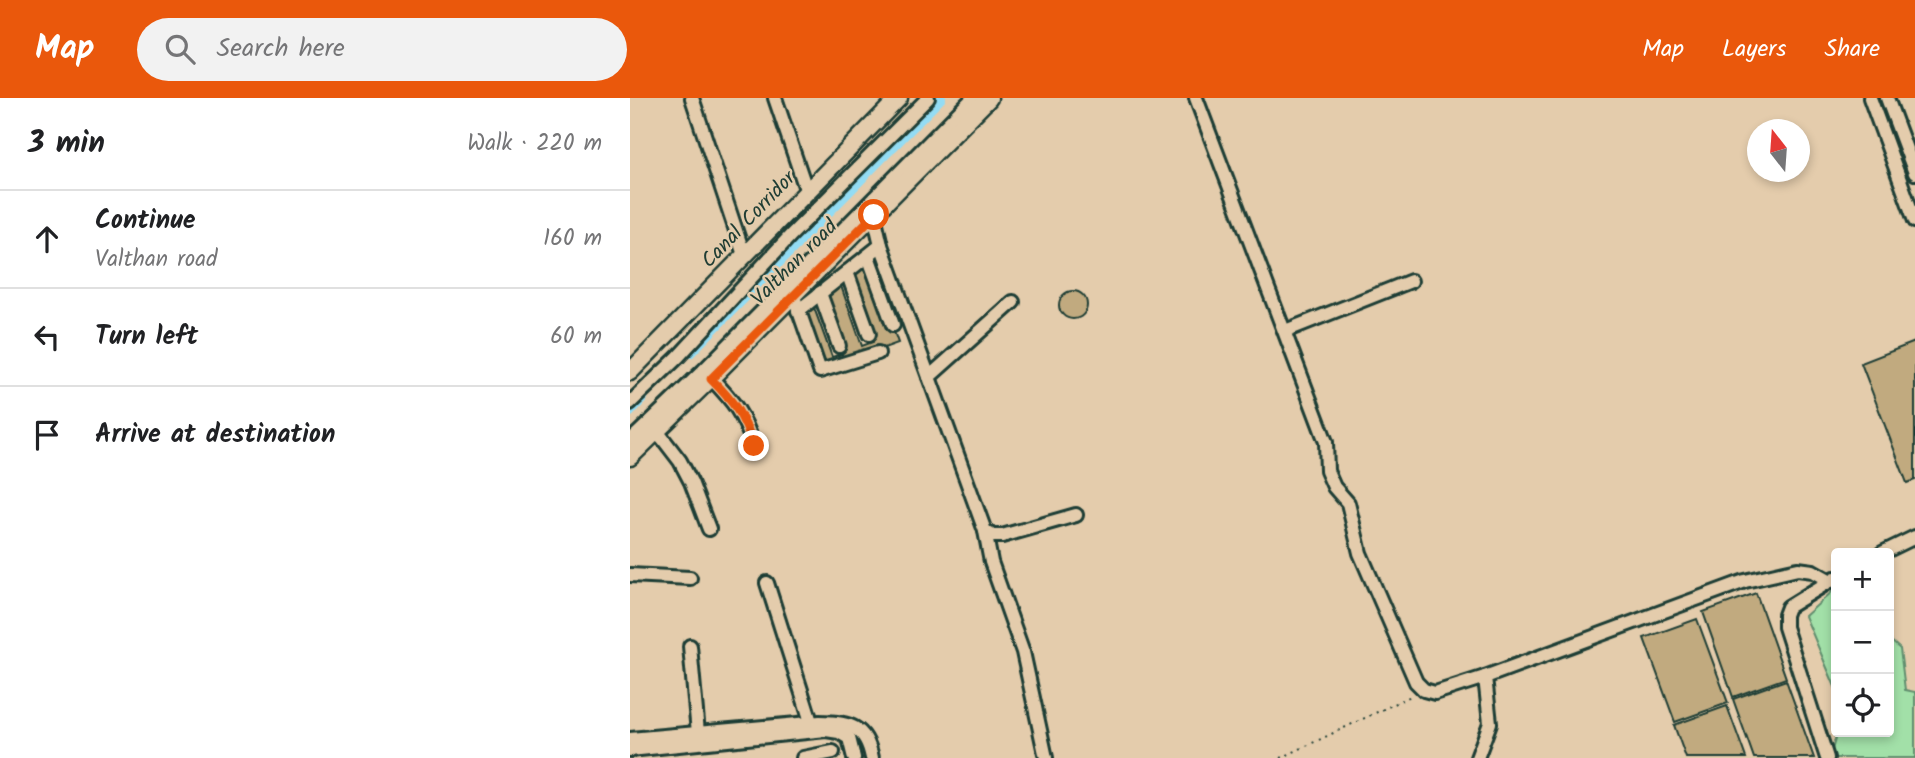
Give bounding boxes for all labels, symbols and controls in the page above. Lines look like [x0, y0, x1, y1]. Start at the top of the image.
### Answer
search box [137, 18, 627, 81]
text: Map [35, 23, 95, 76]
text: Search here [217, 28, 345, 70]
icon: search [161, 30, 199, 68]
text: Map [1642, 30, 1684, 69]
text: Layers [1722, 30, 1786, 69]
text: Share [1824, 30, 1880, 69]
north arrow [1747, 119, 1810, 182]
text: 3 min [28, 120, 105, 168]
text: Walk · 220 m [467, 126, 602, 162]
street label: Canal Corridor [694, 163, 805, 276]
route start [858, 199, 889, 230]
text: Continue [95, 200, 196, 242]
street label: Valthan road [744, 211, 847, 314]
icon: ahead [28, 220, 66, 258]
text: 160 m [543, 221, 602, 257]
text: Valthan road [95, 242, 217, 278]
text: Turn left [95, 316, 198, 358]
icon: left [28, 318, 66, 356]
text: 60 m [550, 319, 602, 355]
text: Arrive at destination [95, 414, 335, 456]
icon: arrive [28, 416, 66, 454]
route end [738, 430, 769, 461]
map controls [1831, 548, 1894, 737]
button: + [1831, 548, 1894, 611]
button: − [1831, 611, 1894, 674]
button: locate [1831, 674, 1894, 737]

